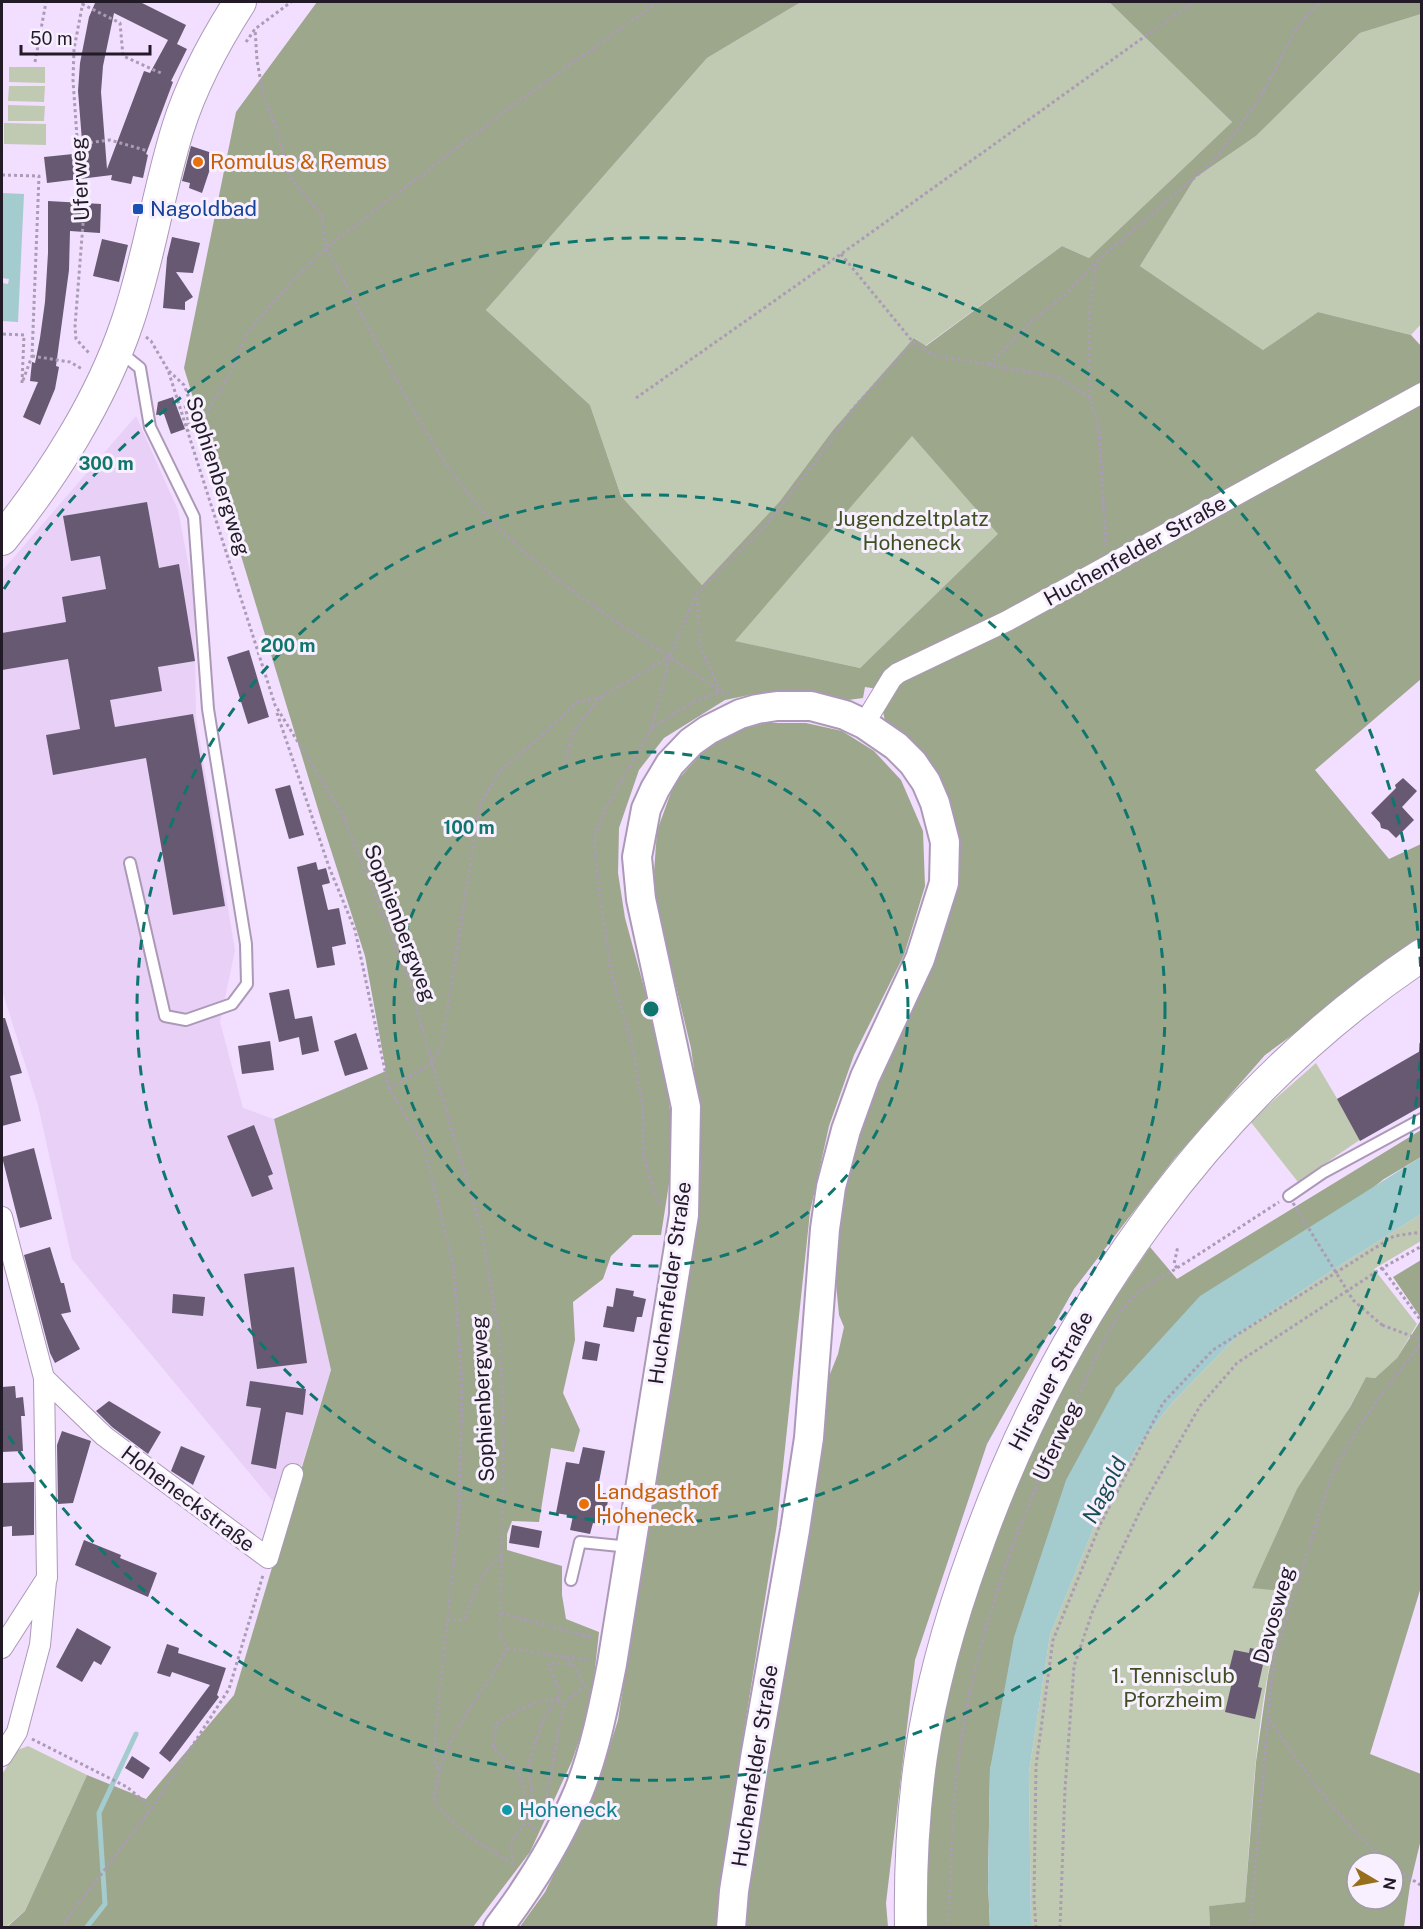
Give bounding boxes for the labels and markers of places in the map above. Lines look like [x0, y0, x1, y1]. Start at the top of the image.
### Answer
place label: Romulus & Remus [210, 149, 387, 174]
marker: Romulus & Remus [191, 155, 205, 169]
place label: Nagoldbad [150, 196, 257, 221]
marker: Nagoldbad [131, 202, 145, 216]
centre of rings [641, 999, 661, 1019]
place label: Landgasthof Hoheneck [596, 1479, 719, 1528]
marker: Landgasthof Hoheneck [577, 1497, 591, 1511]
place label: Hoheneck [519, 1797, 618, 1822]
marker: Hoheneck [500, 1803, 514, 1817]

